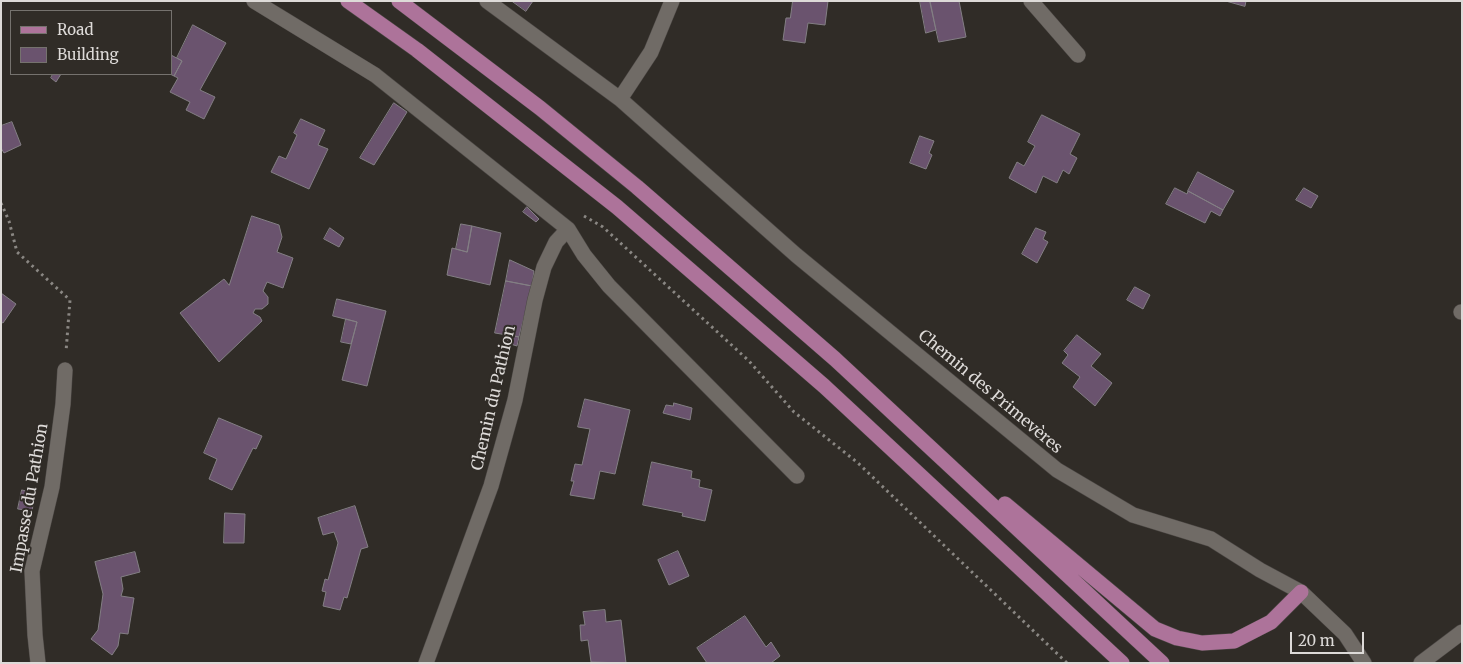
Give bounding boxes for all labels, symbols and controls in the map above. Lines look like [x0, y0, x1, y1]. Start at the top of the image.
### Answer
legend [10, 10, 172, 75]
text: Road [57, 20, 93, 39]
text: Building [57, 45, 119, 64]
street label: Chemin du Pathion [468, 324, 520, 472]
street label: Chemin des Primevères [914, 326, 1066, 458]
street label: Impasse du Pathion [7, 422, 53, 574]
scale bar [1293, 622, 1367, 654]
text: 20 m [1298, 631, 1335, 650]

